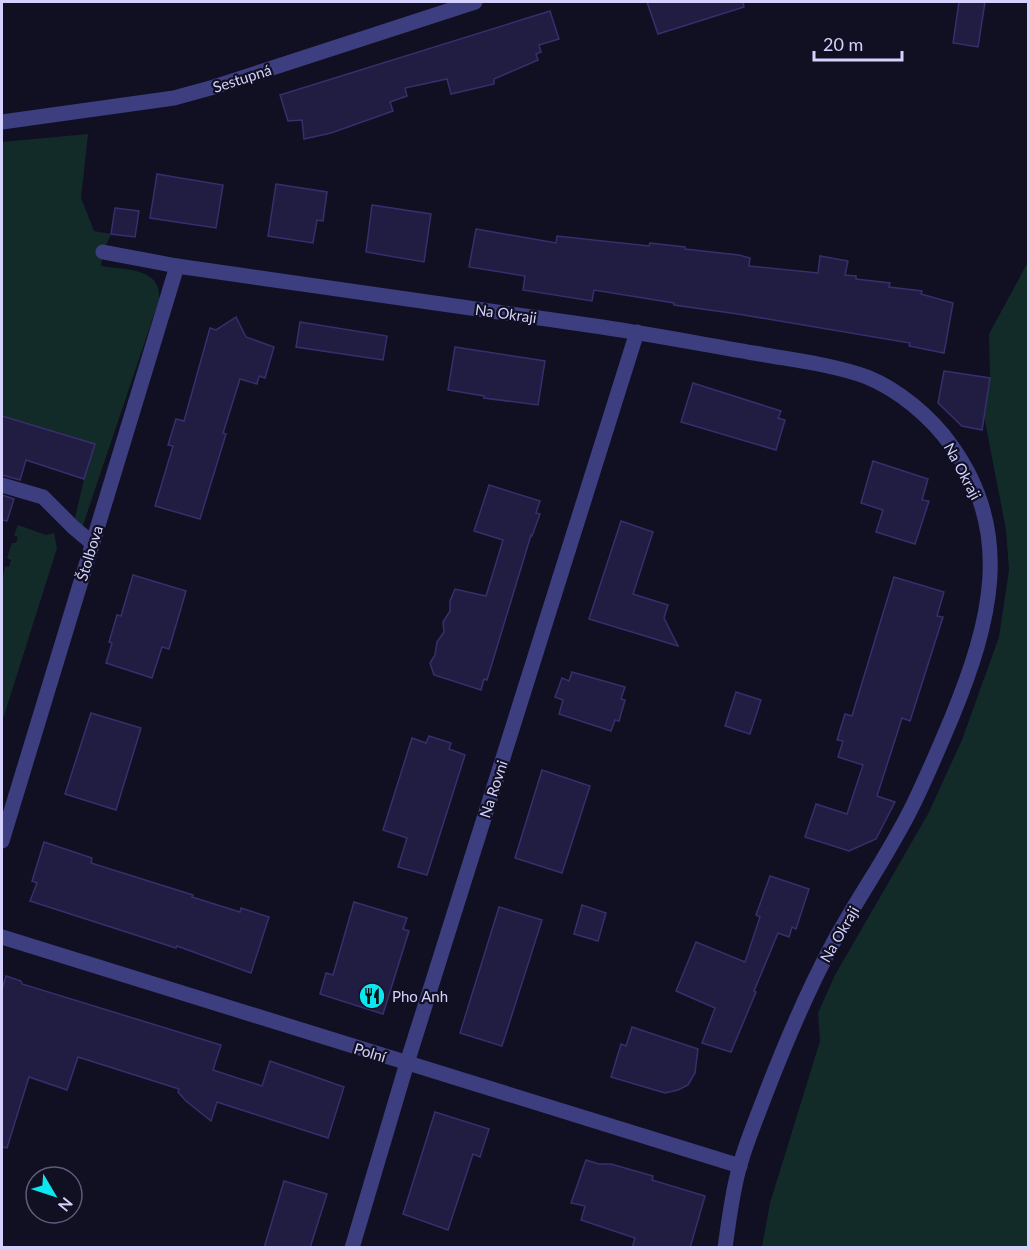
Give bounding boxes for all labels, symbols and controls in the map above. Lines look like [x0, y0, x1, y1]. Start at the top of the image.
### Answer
scale bar [814, 24, 902, 62]
text: 20 m [823, 33, 863, 55]
street label: Sestupná [210, 60, 274, 96]
street label: Na Okraji [474, 300, 538, 326]
street label: Na Okraji [940, 439, 986, 503]
street label: Štolbova [72, 523, 106, 583]
street label: Na Rovni [475, 758, 511, 820]
street label: Na Okraji [816, 903, 862, 965]
restaurant icon: Pho Anh [357, 981, 387, 1011]
place label: Pho Anh [392, 987, 448, 1005]
street label: Polní [352, 1039, 390, 1066]
north arrow [24, 1165, 84, 1225]
text: N [55, 1194, 77, 1216]

